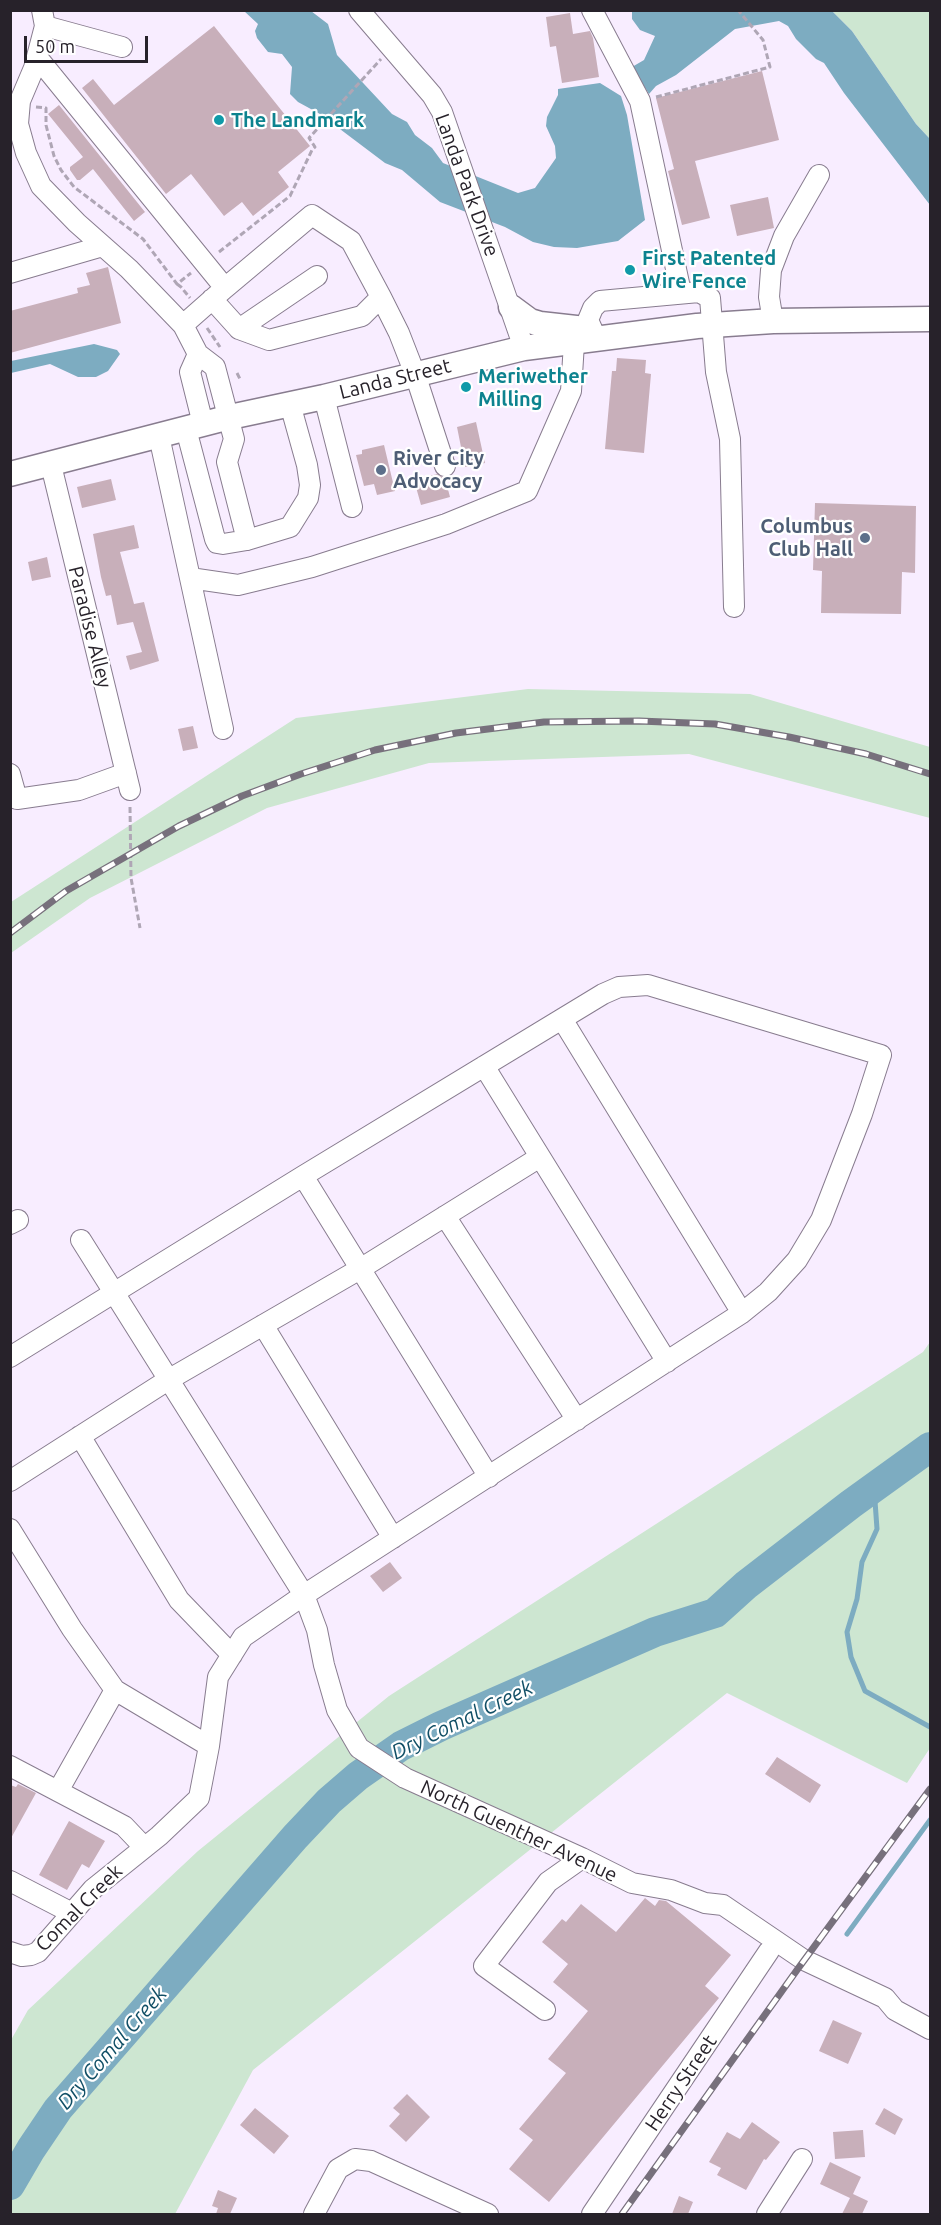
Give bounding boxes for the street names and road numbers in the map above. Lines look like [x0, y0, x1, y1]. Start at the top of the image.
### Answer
street label: Landa Park Drive [430, 110, 504, 260]
street label: Landa Street [337, 354, 453, 404]
street label: Paradise Alley [63, 563, 117, 691]
street label: North Guenther Avenue [417, 1775, 621, 1887]
street label: Comal Creek [30, 1859, 128, 1957]
street label: Herry Street [640, 2030, 722, 2136]

